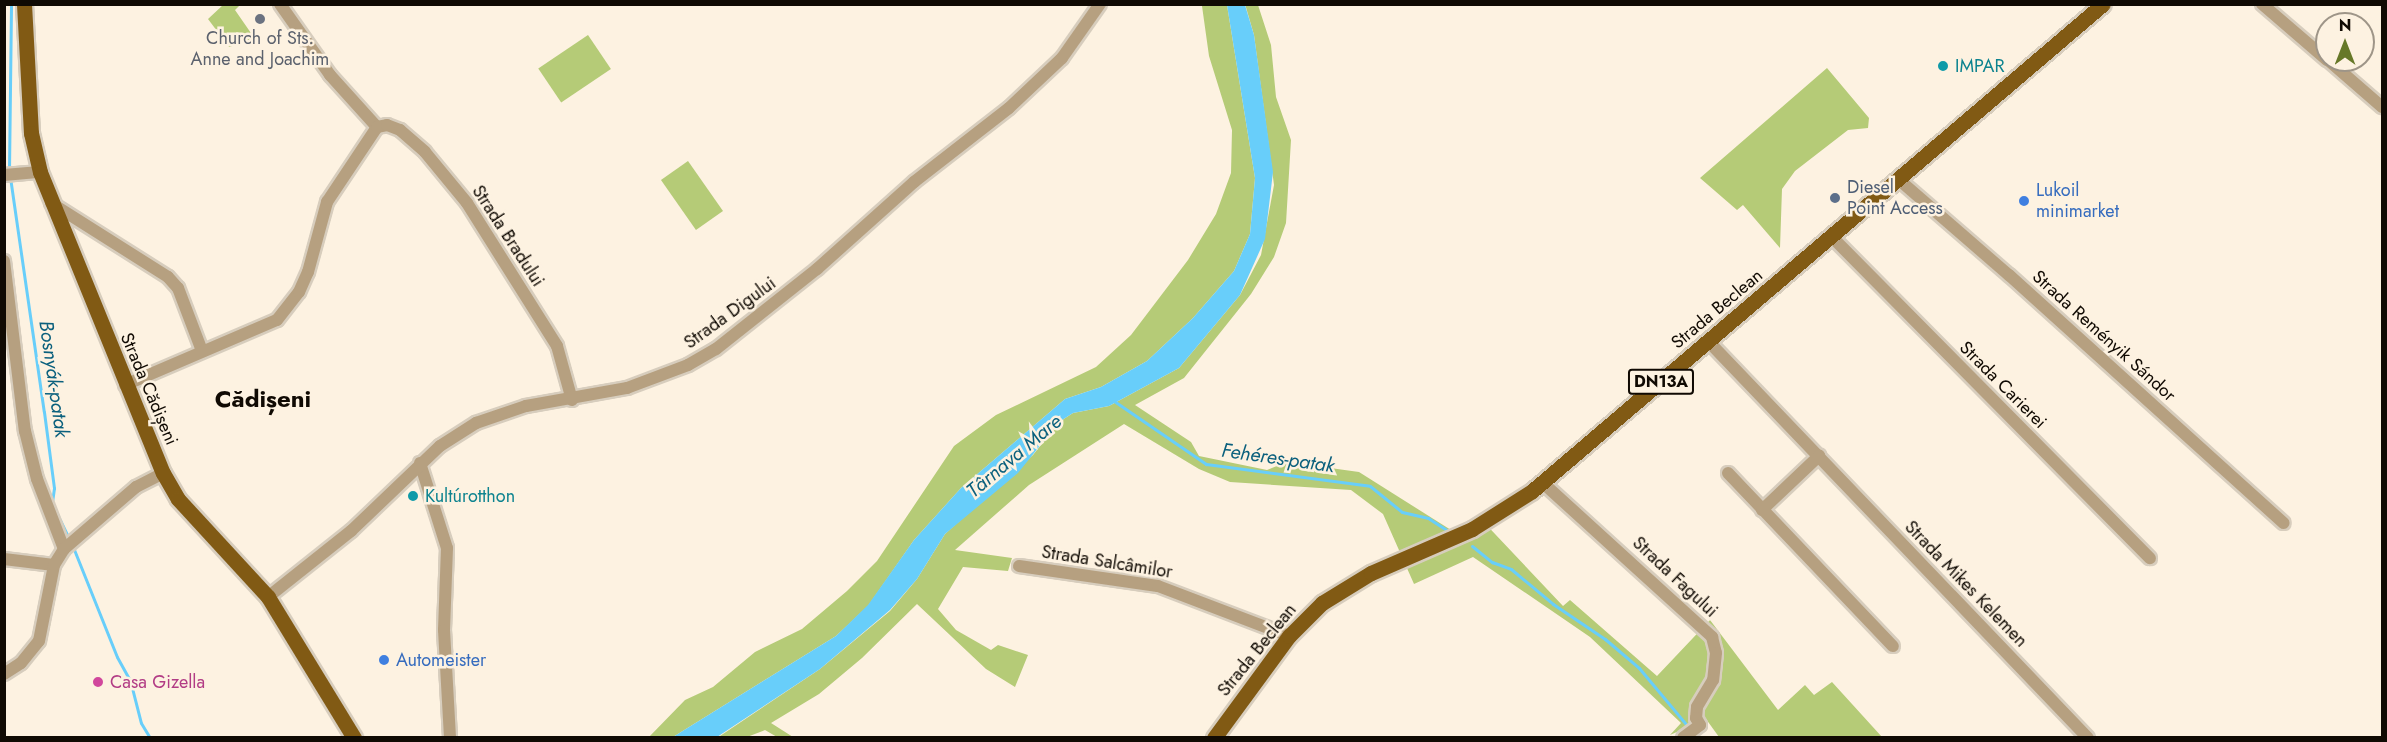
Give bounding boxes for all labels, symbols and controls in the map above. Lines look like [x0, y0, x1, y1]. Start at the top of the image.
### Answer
marker: Church of Sts. Anne and Joachim [253, 12, 267, 26]
north arrow [2315, 12, 2375, 72]
text: N [2339, 14, 2351, 37]
place label: Church of Sts. Anne and Joachim [191, 28, 329, 70]
place label: IMPAR [1955, 55, 2005, 77]
marker: IMPAR [1936, 59, 1950, 73]
place label: Diesel Point Access [1847, 177, 1943, 219]
place label: Lukoil minimarket [2036, 180, 2119, 222]
street label: Strada Bradului [467, 181, 549, 291]
marker: Diesel Point Access [1828, 191, 1842, 205]
marker: Lukoil minimarket [2017, 194, 2031, 208]
street label: Strada Beclean [1667, 264, 1767, 354]
street label: Strada Reményik Sándor [2028, 266, 2180, 406]
street label: Strada Digului [680, 272, 780, 354]
water label: Bosnyák-patak [34, 319, 74, 439]
street label: Strada Cădișeni [116, 330, 182, 448]
street label: Strada Carierei [1955, 337, 2051, 433]
road number: DN13A [1626, 369, 1696, 395]
district label: Cădișeni [215, 385, 311, 413]
water label: Târnava Mare [962, 409, 1066, 503]
water label: Fehéres-patak [1220, 438, 1336, 478]
place label: Kultúrotthon [425, 485, 515, 507]
marker: Kultúrotthon [406, 489, 420, 503]
street label: Strada Mikes Kelemen [1900, 516, 2032, 652]
street label: Strada Fagului [1628, 532, 1722, 622]
street label: Strada Salcâmilor [1040, 541, 1174, 583]
street label: Strada Beclean [1213, 599, 1301, 701]
place label: Automeister [396, 649, 486, 671]
marker: Automeister [377, 653, 391, 667]
place label: Casa Gizella [110, 671, 205, 693]
marker: Casa Gizella [91, 675, 105, 689]

